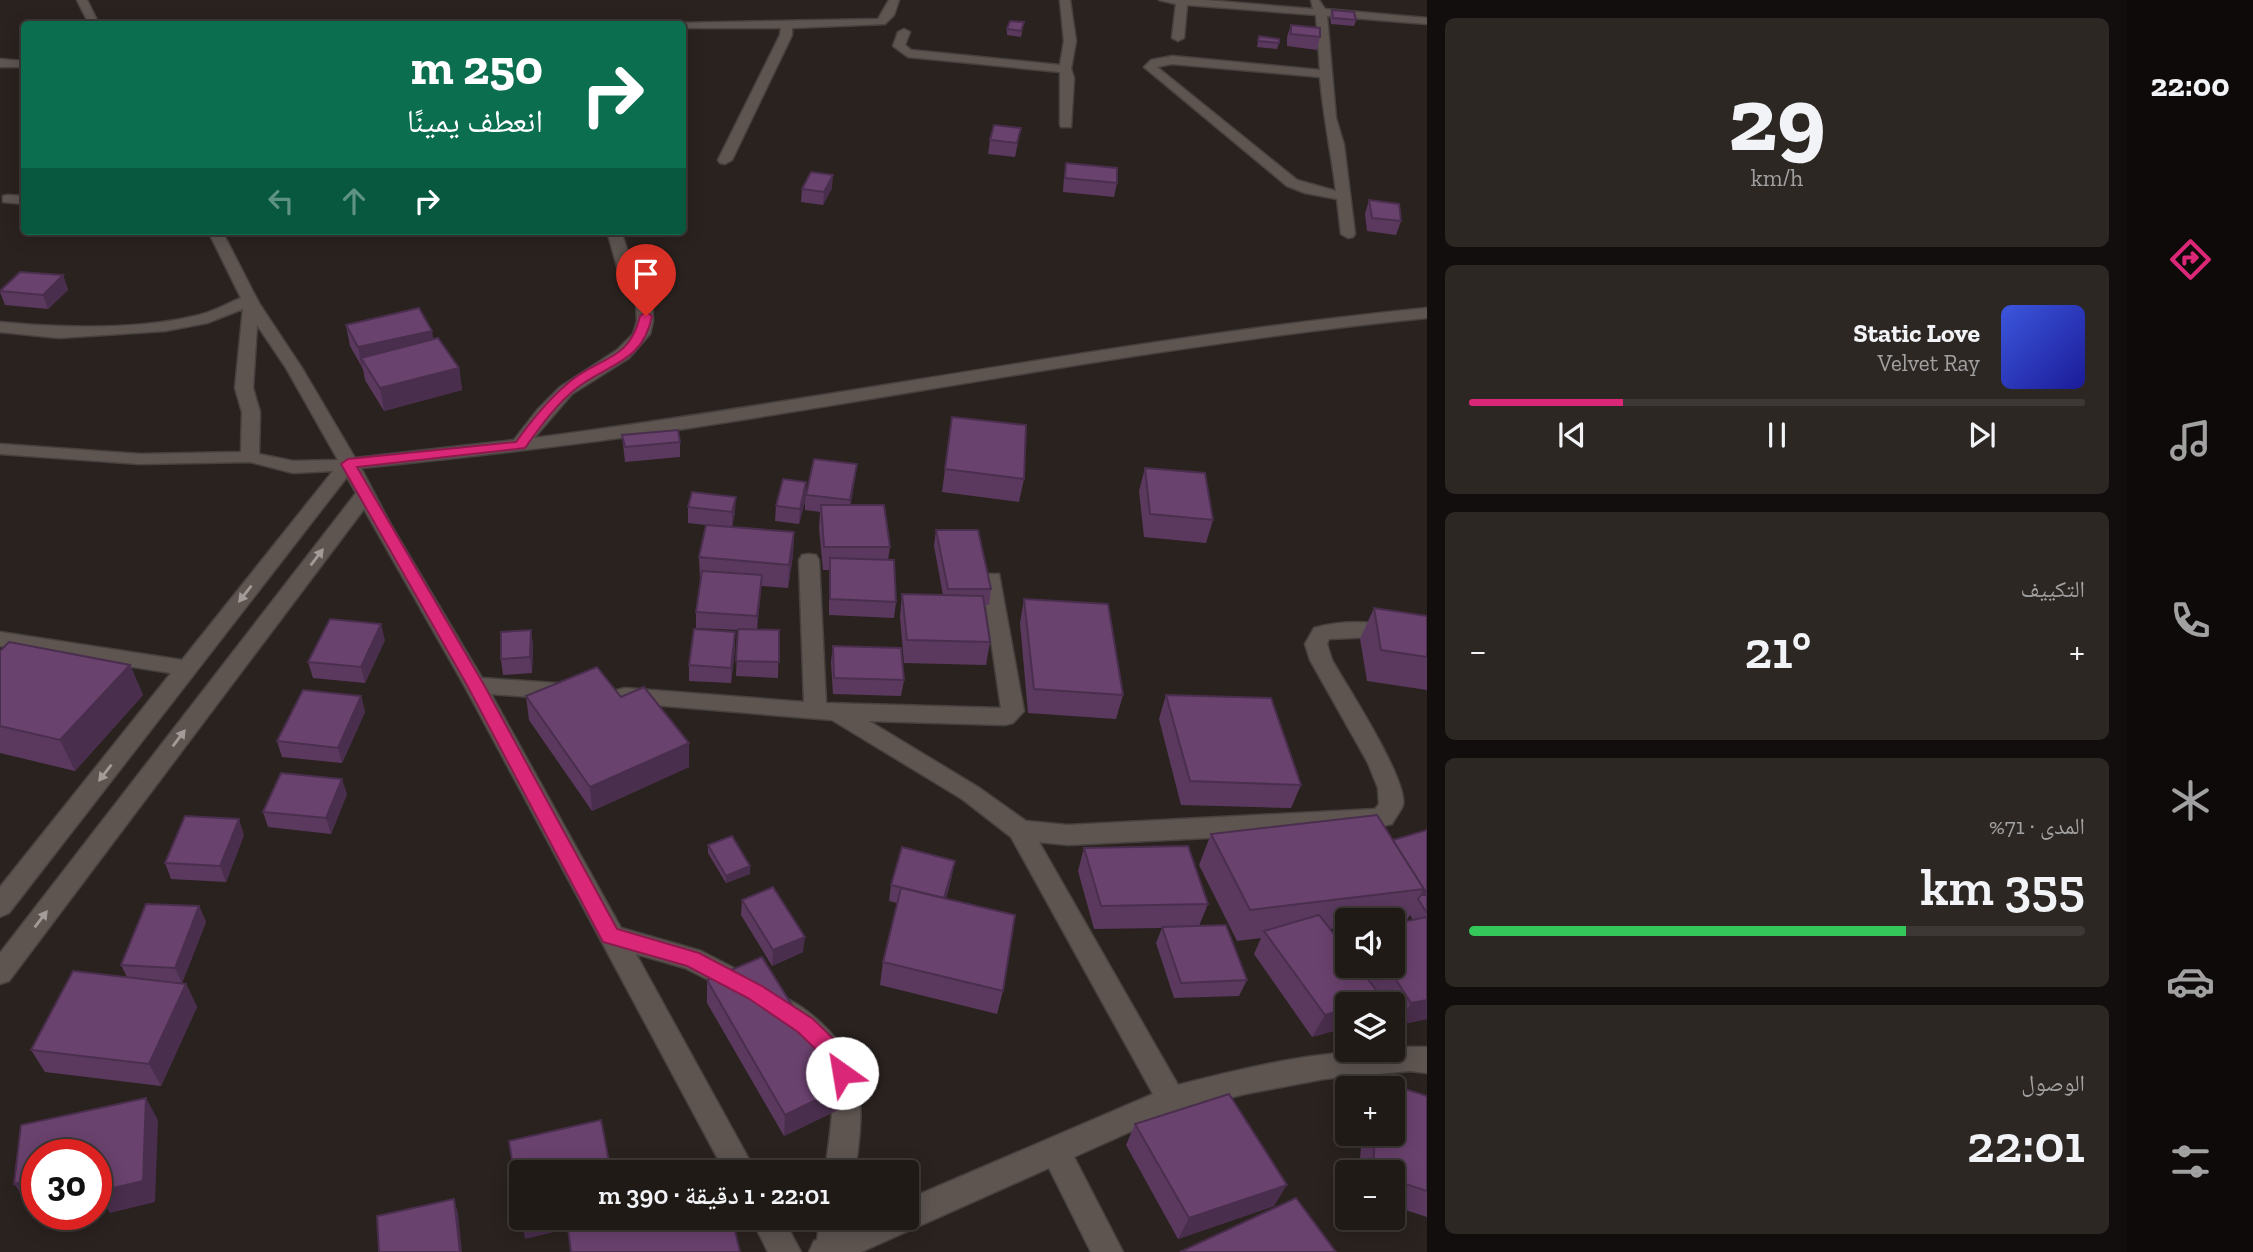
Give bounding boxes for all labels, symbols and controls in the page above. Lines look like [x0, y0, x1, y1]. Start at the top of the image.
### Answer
text: 250 m [411, 38, 543, 97]
icon: right [567, 49, 658, 140]
text: 29 [1728, 64, 1826, 173]
text: 22:00 [2150, 66, 2230, 104]
text: انعطف يمينًا [407, 102, 543, 140]
text: km/h [1751, 164, 1803, 192]
icon: left [262, 182, 300, 220]
icon: ahead [335, 182, 373, 220]
icon: right [408, 182, 446, 220]
icon: directions [2166, 235, 2215, 284]
pin [616, 244, 676, 316]
icon: arrive [627, 255, 665, 293]
text: Static Love [1853, 317, 1980, 349]
text: Velvet Ray [1878, 349, 1980, 377]
icon: previous [1553, 416, 1591, 454]
icon: pause [1758, 416, 1796, 454]
icon: next [1963, 416, 2001, 454]
icon: music [2166, 416, 2215, 465]
one-way arrow [309, 548, 323, 566]
text: التكييف [2020, 575, 2085, 603]
one-way arrow [238, 585, 253, 603]
icon: phone [2166, 596, 2215, 645]
text: 21° [1745, 619, 1811, 681]
text: − [1469, 628, 1487, 674]
text: + [2069, 628, 2085, 674]
one-way arrow [172, 729, 186, 747]
one-way arrow [97, 764, 112, 782]
icon: climate [2166, 776, 2215, 825]
text: المدى · 71% [1989, 812, 2085, 840]
text: 355 km [1920, 856, 2085, 918]
map controls [1335, 908, 1405, 1230]
button: sound [1335, 908, 1405, 978]
one-way arrow [34, 910, 48, 928]
icon: car [2166, 957, 2215, 1006]
button: layers [1335, 992, 1405, 1062]
position arrow [805, 1036, 879, 1110]
text: الوصول [2021, 1069, 2085, 1097]
button: + [1335, 1076, 1405, 1146]
text: 22:01 [1967, 1113, 2085, 1175]
icon: filters [2166, 1137, 2215, 1186]
speed limit sign: 30 [21, 1139, 112, 1230]
button: − [1335, 1160, 1405, 1230]
text: 22:01 · 1 دقيقة · 390 m [598, 1179, 830, 1211]

